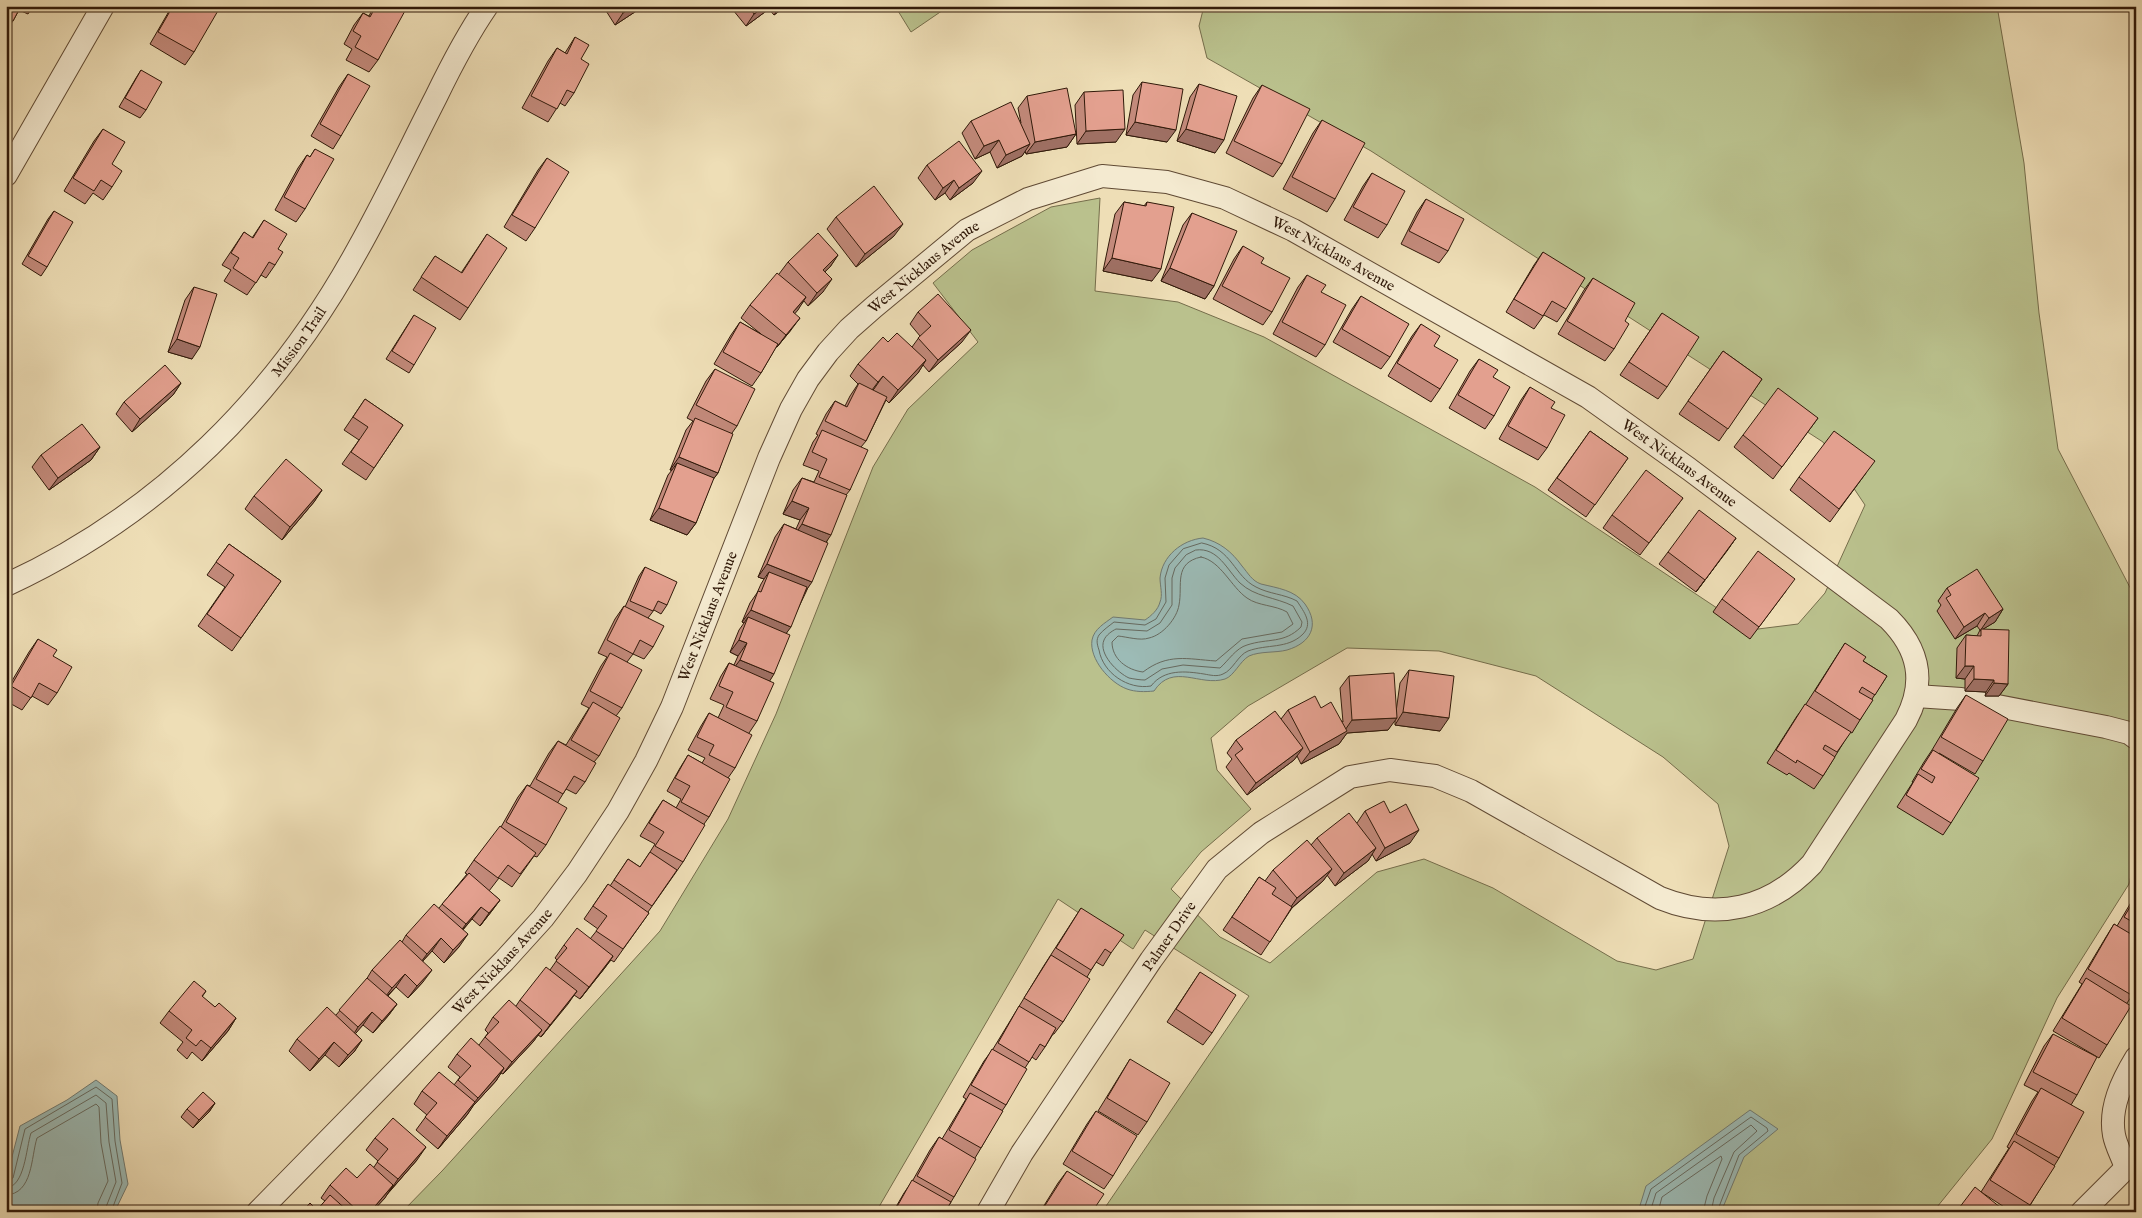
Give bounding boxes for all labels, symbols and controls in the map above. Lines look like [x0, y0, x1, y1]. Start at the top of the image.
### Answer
street label: West Nicklaus Avenue [1269, 212, 1398, 296]
street label: West Nicklaus Avenue [864, 216, 983, 318]
street label: Mission Trail [267, 303, 331, 381]
street label: West Nicklaus Avenue [1618, 415, 1741, 512]
street label: West Nicklaus Avenue [674, 548, 742, 684]
street label: Palmer Drive [1138, 897, 1201, 975]
street label: West Nicklaus Avenue [448, 905, 557, 1018]

